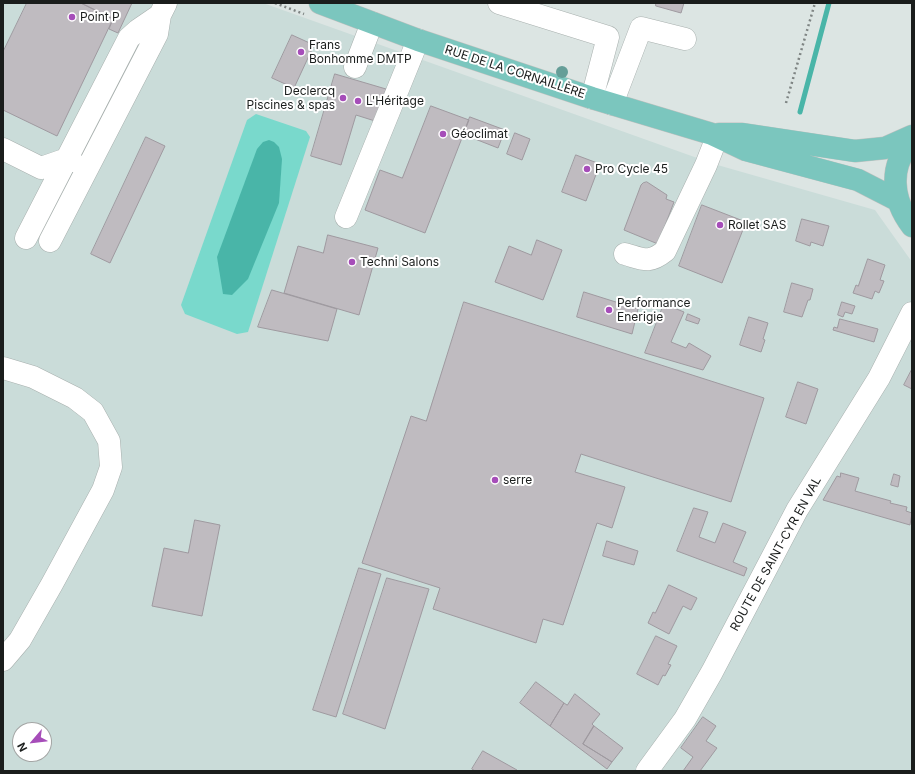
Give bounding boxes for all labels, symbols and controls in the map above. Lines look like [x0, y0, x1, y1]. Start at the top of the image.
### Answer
place label: Point P [80, 10, 120, 24]
marker: Point P [67, 12, 77, 22]
place label: Frans Bonhomme DMTP [309, 38, 412, 66]
street label: RUE DE LA CORNAILLÈRE [443, 42, 587, 102]
marker: Frans Bonhomme DMTP [296, 47, 306, 57]
place label: Declercq Piscines & spas [247, 84, 335, 112]
marker: Declercq Piscines & spas [338, 93, 348, 103]
place label: L'Héritage [366, 94, 424, 108]
marker: L'Héritage [353, 96, 363, 106]
place label: Géoclimat [451, 127, 508, 141]
marker: Géoclimat [438, 129, 448, 139]
place label: Pro Cycle 45 [595, 162, 668, 176]
marker: Pro Cycle 45 [582, 164, 592, 174]
place label: Rollet SAS [728, 218, 787, 232]
marker: Rollet SAS [715, 220, 725, 230]
place label: Techni Salons [360, 255, 439, 269]
marker: Techni Salons [347, 257, 357, 267]
place label: Performance Enerigie [617, 296, 690, 324]
marker: Performance Enerigie [604, 305, 614, 315]
place label: serre [503, 473, 532, 487]
street label: ROUTE DE SAINT-CYR EN VAL [727, 474, 825, 634]
marker: serre [490, 475, 500, 485]
north arrow [12, 722, 52, 762]
text: N [14, 740, 30, 754]

